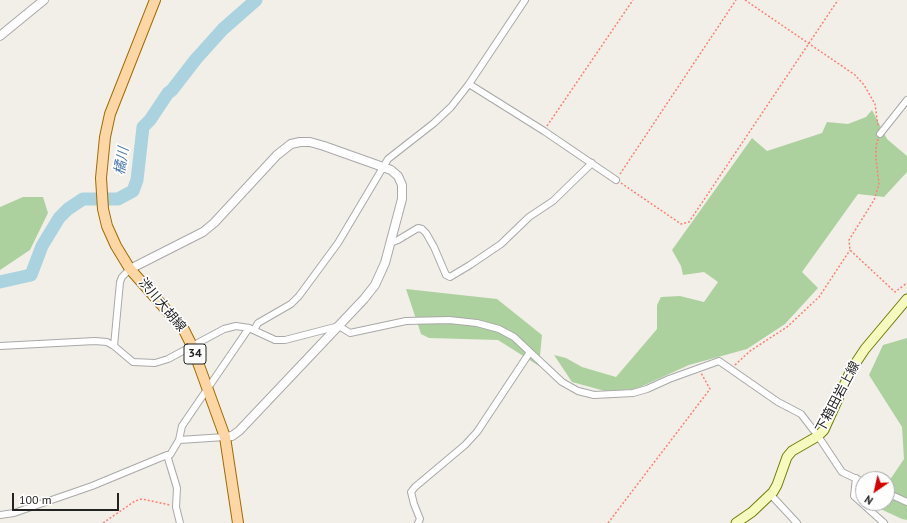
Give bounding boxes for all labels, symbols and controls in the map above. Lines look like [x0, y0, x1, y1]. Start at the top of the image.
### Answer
water label: 橘川 [112, 146, 132, 176]
street label: 渋川大胡線 [135, 275, 189, 335]
road number: 34 [184, 344, 206, 364]
street label: 下箱田岩上線 [813, 359, 863, 435]
north arrow [855, 471, 895, 511]
scale bar [14, 485, 121, 511]
text: 100 m [19, 492, 52, 507]
text: N [862, 492, 876, 508]

